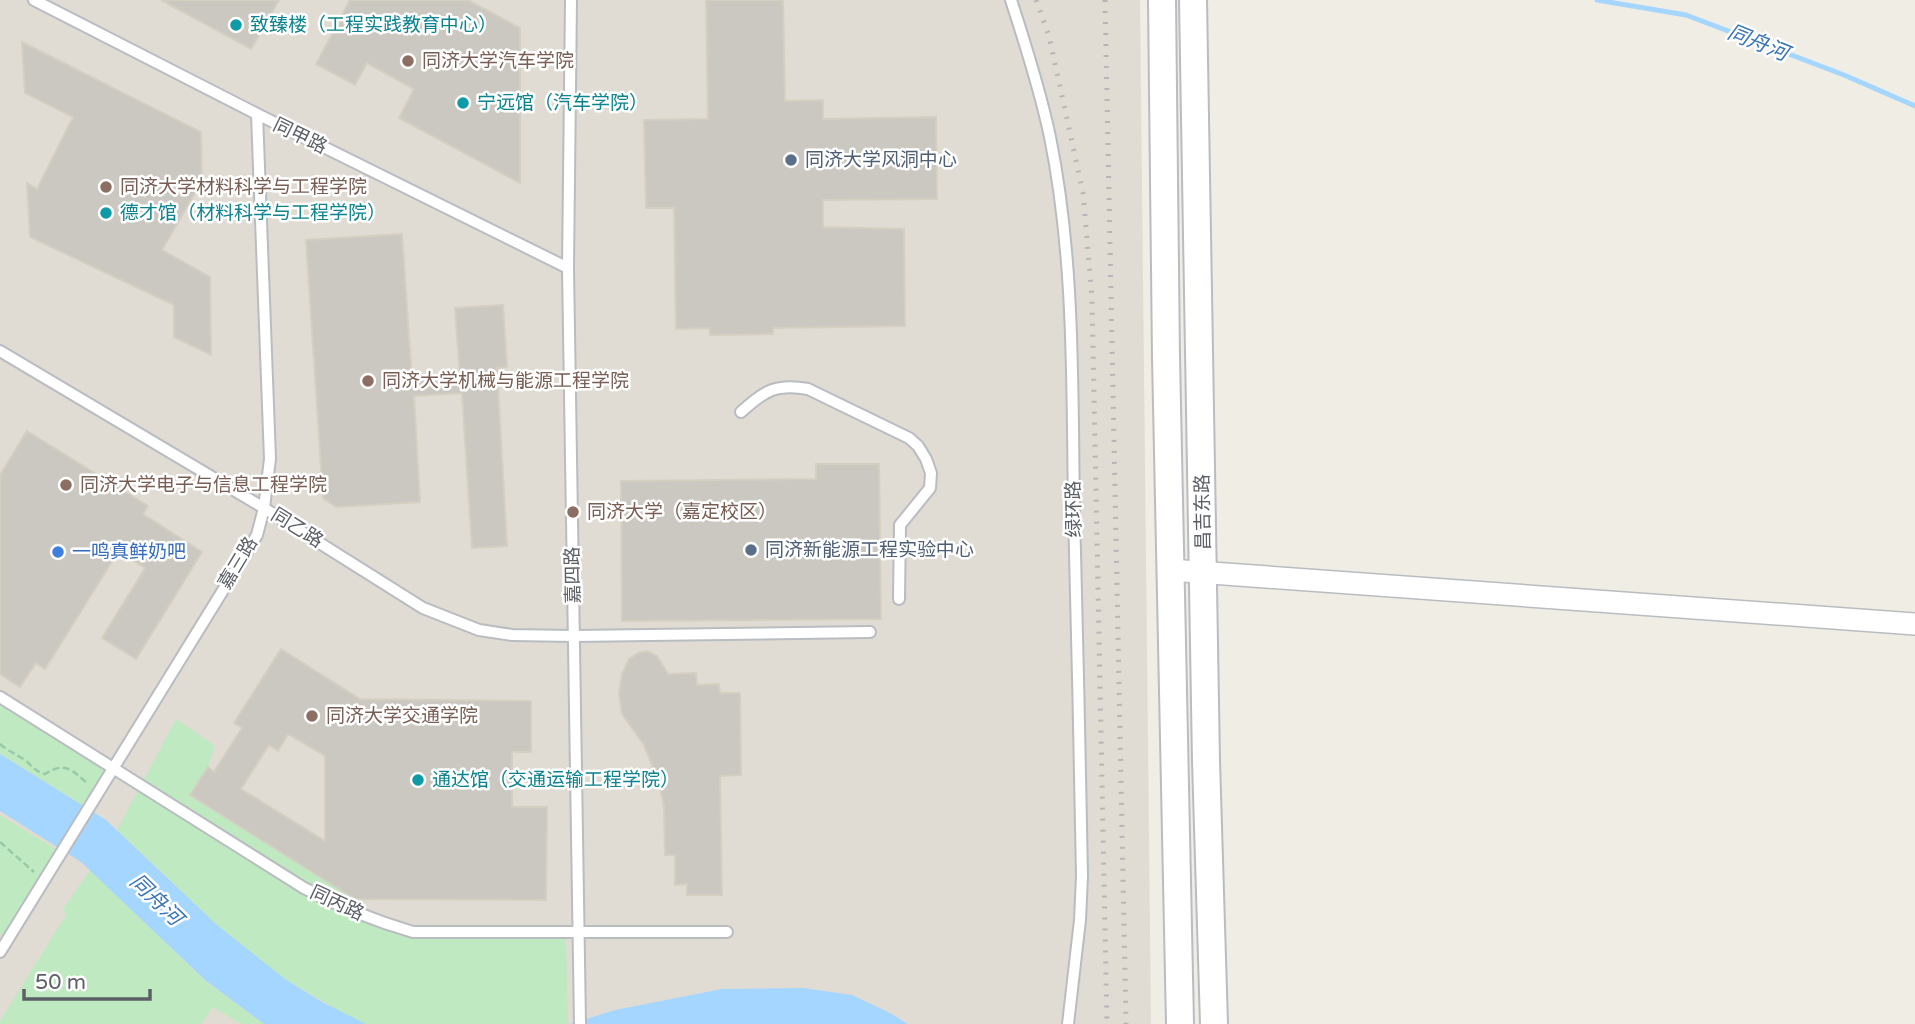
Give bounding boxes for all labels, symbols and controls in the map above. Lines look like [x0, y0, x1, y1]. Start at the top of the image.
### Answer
place label: 致臻楼（工程实践教育中心） [250, 14, 497, 36]
marker: 致臻楼（工程实践教育中心） [228, 17, 244, 33]
water label: 同舟河 [1724, 20, 1796, 68]
place label: 同济大学汽车学院 [422, 50, 574, 72]
marker: 同济大学汽车学院 [400, 53, 416, 69]
place label: 宁远馆（汽车学院） [477, 92, 648, 114]
marker: 宁远馆（汽车学院） [455, 95, 471, 111]
street label: 同甲路 [270, 114, 330, 158]
place label: 同济大学风洞中心 [805, 149, 957, 171]
marker: 同济大学风洞中心 [783, 152, 799, 168]
place label: 同济大学材料科学与工程学院 [120, 176, 367, 198]
marker: 同济大学材料科学与工程学院 [98, 179, 114, 195]
place label: 德才馆（材料科学与工程学院） [120, 202, 386, 224]
marker: 德才馆（材料科学与工程学院） [98, 205, 114, 221]
place label: 同济大学机械与能源工程学院 [382, 370, 629, 392]
marker: 同济大学机械与能源工程学院 [360, 373, 376, 389]
place label: 同济大学电子与信息工程学院 [80, 474, 327, 496]
street label: 昌吉东路 [1191, 474, 1215, 550]
marker: 同济大学电子与信息工程学院 [58, 477, 74, 493]
street label: 绿环路 [1063, 480, 1085, 538]
place label: 同济大学（嘉定校区） [587, 501, 777, 523]
street label: 同乙路 [267, 504, 327, 552]
marker: 同济大学（嘉定校区） [565, 504, 581, 520]
street label: 嘉三路 [214, 533, 262, 593]
place label: 同济新能源工程实验中心 [765, 539, 974, 561]
place label: 一鸣真鲜奶吧 [72, 541, 186, 563]
marker: 同济新能源工程实验中心 [743, 542, 759, 558]
marker: 一鸣真鲜奶吧 [50, 544, 66, 560]
street label: 嘉四路 [562, 546, 584, 604]
place label: 同济大学交通学院 [326, 705, 478, 727]
marker: 同济大学交通学院 [304, 708, 320, 724]
place label: 通达馆（交通运输工程学院） [432, 769, 679, 791]
marker: 通达馆（交通运输工程学院） [410, 772, 426, 788]
water label: 同舟河 [125, 869, 190, 934]
street label: 同丙路 [307, 881, 367, 925]
scale bar [24, 958, 150, 1002]
text: 50 m [35, 970, 86, 995]

